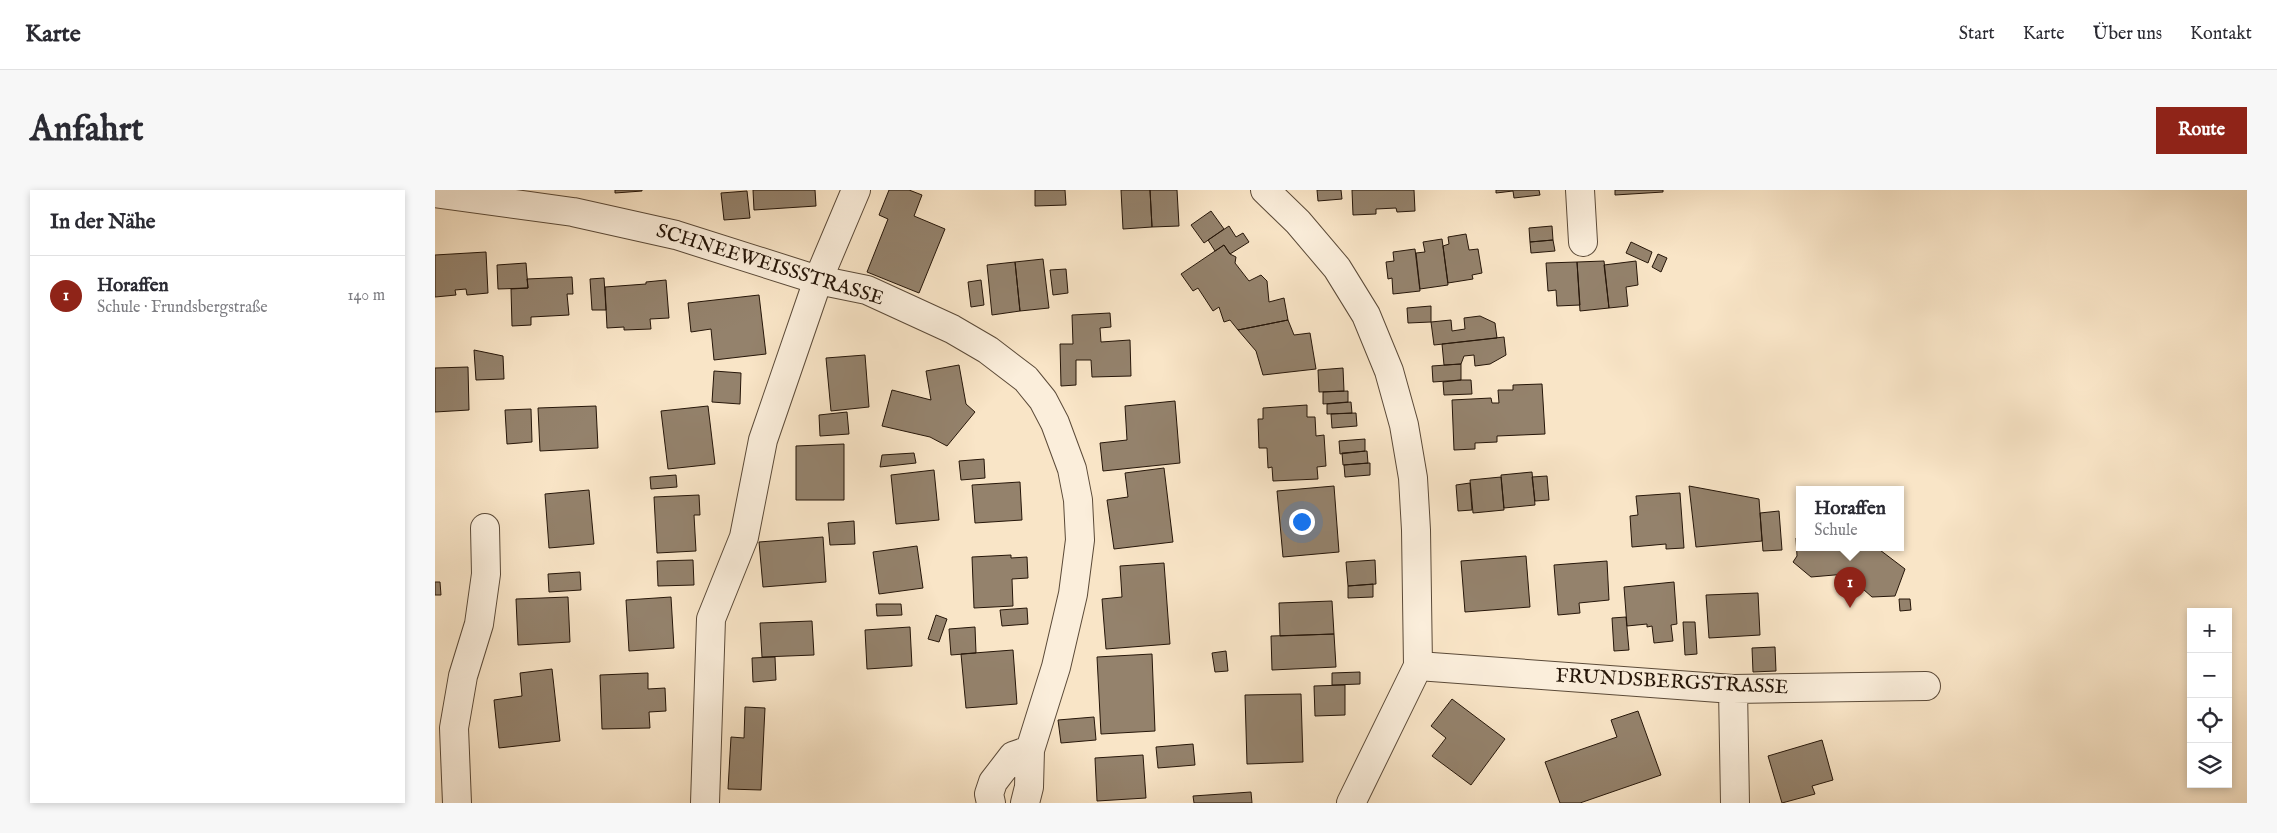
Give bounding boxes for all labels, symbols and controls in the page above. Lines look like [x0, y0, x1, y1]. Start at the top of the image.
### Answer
text: Karte [25, 19, 81, 50]
text: Start [1959, 23, 1995, 46]
text: Karte [2023, 23, 2065, 46]
text: Über uns [2093, 23, 2162, 46]
text: Kontakt [2190, 23, 2252, 46]
button: Route [2156, 107, 2247, 154]
text: Anfahrt [30, 108, 144, 153]
text: In der Nähe [50, 209, 156, 236]
street label: SCHNEEWEISSSTRASSE [653, 218, 887, 312]
text: Horaffen [97, 274, 169, 298]
text: 1 [63, 286, 69, 306]
text: 140 m [347, 286, 385, 306]
text: Schule · Frundsbergstraße [97, 298, 268, 318]
popup [1796, 486, 1904, 551]
text: Horaffen [1814, 497, 1886, 521]
your location [1289, 509, 1315, 535]
text: Schule [1814, 521, 1858, 541]
pin: 1 [1834, 567, 1866, 608]
map controls [2187, 608, 2232, 788]
button: + [2187, 608, 2232, 653]
button: − [2187, 653, 2232, 698]
street label: FRUNDSBERGSTRASSE [1555, 663, 1789, 701]
button: locate [2187, 698, 2232, 743]
button: layers [2187, 743, 2232, 788]

